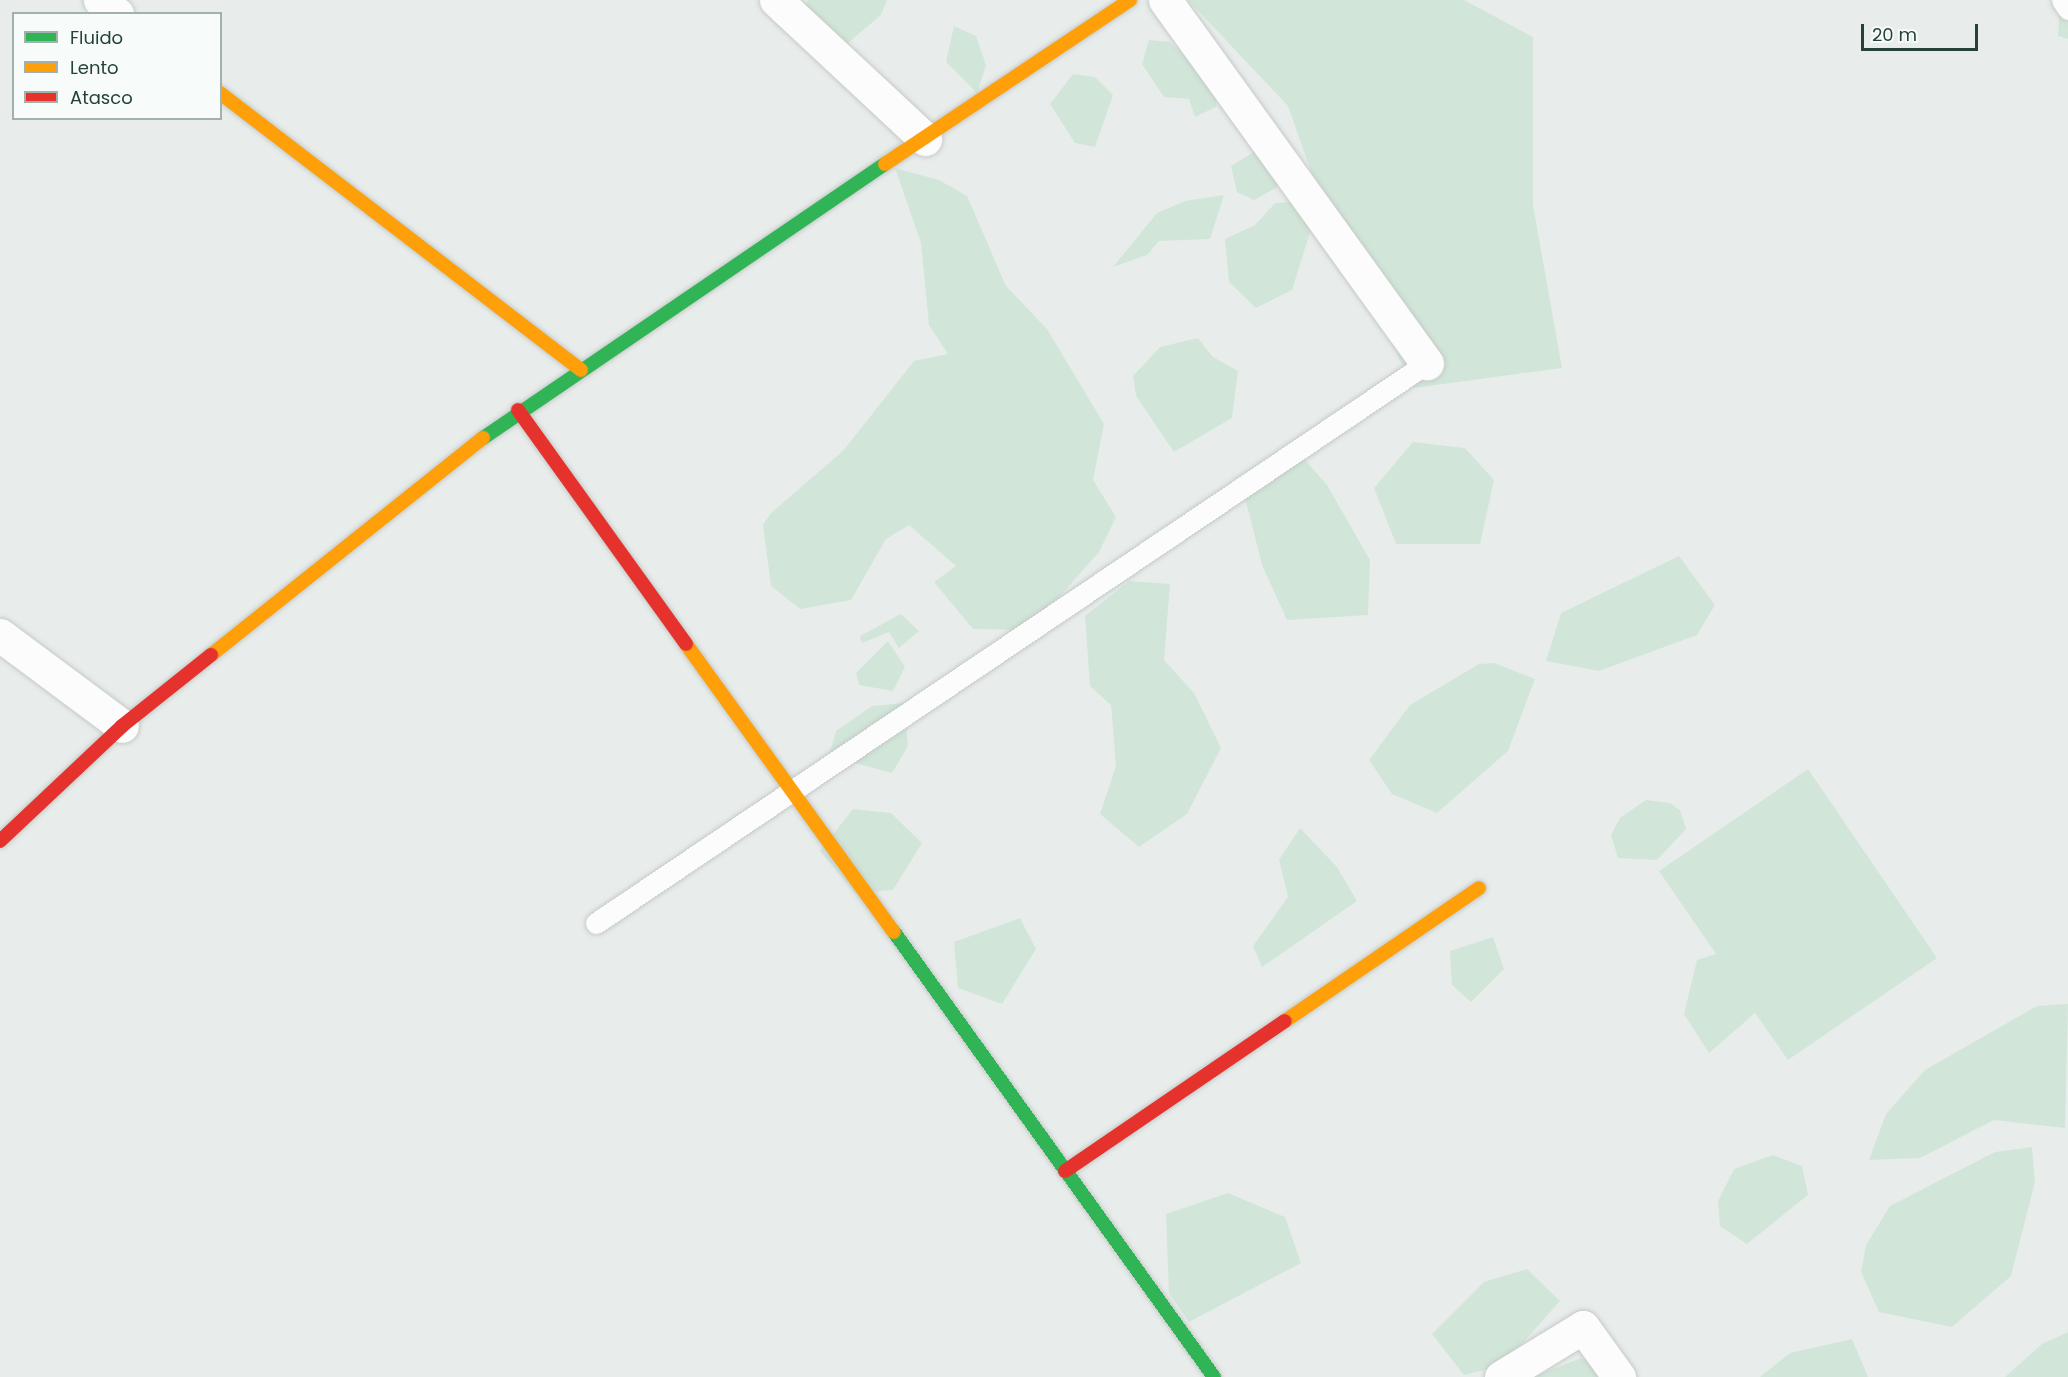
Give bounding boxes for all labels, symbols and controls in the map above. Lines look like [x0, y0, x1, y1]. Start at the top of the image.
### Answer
legend [12, 12, 222, 120]
scale bar [1864, 12, 1981, 50]
text: 20 m [1872, 22, 1917, 47]
text: Fluido [70, 25, 123, 50]
text: Lento [70, 55, 119, 80]
text: Atasco [70, 85, 133, 110]

